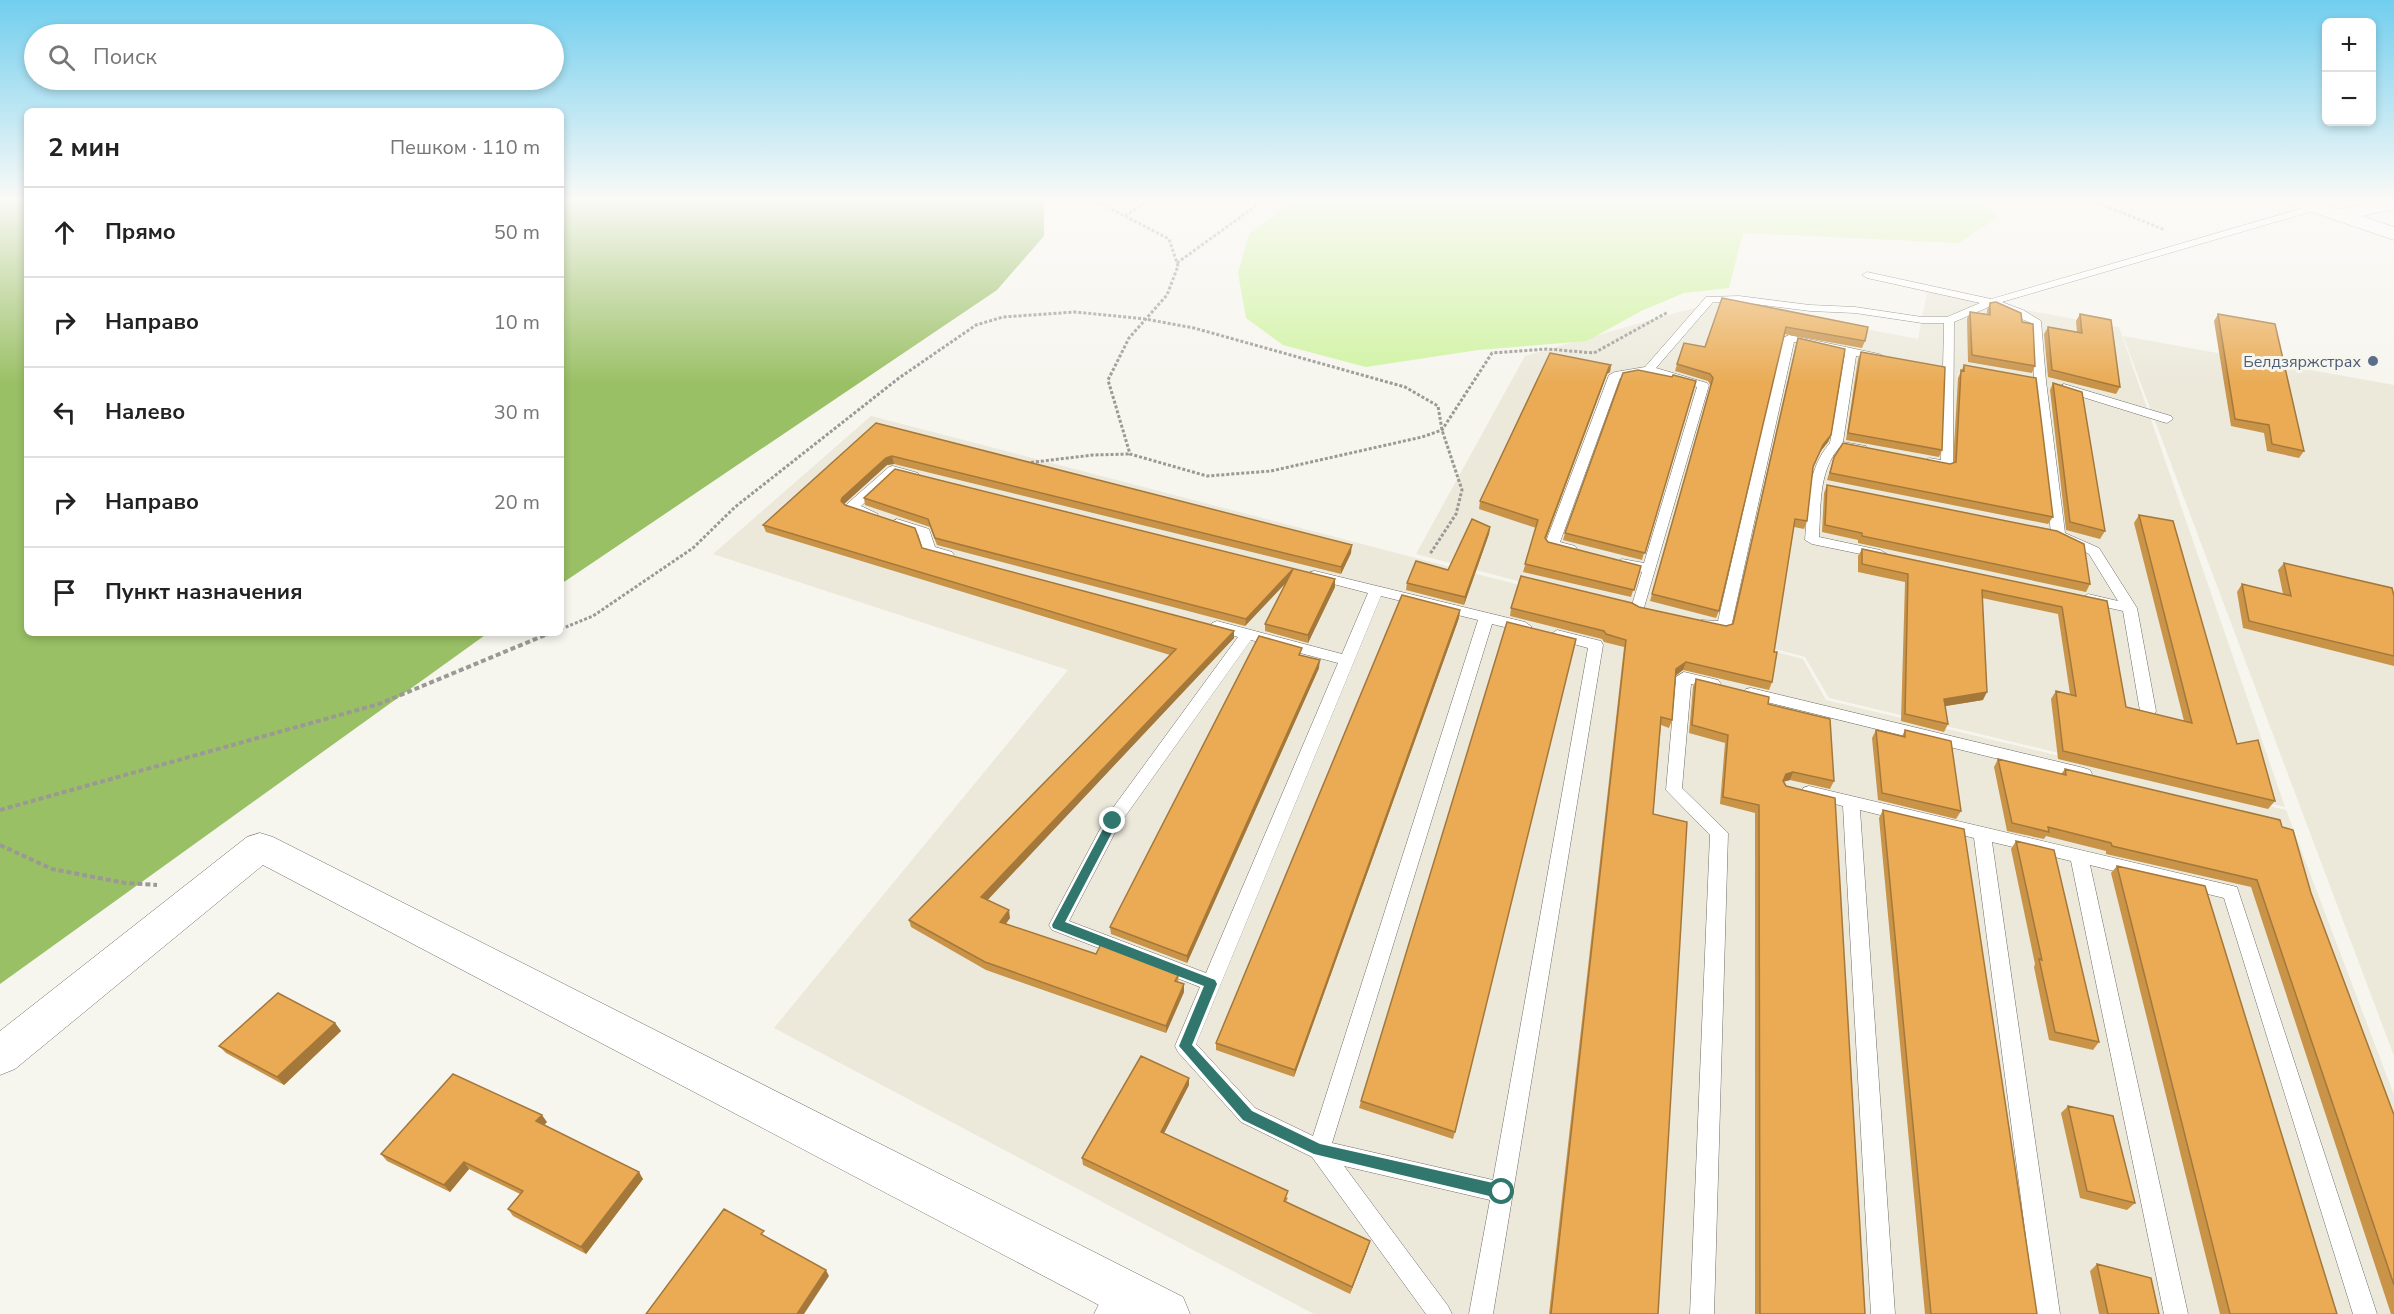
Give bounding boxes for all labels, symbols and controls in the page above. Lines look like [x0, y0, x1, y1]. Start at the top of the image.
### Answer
map controls [2322, 18, 2376, 126]
button: + [2322, 18, 2376, 72]
search box [24, 24, 564, 90]
icon: search [45, 41, 78, 74]
text: Поиск [93, 42, 157, 72]
button: − [2322, 72, 2376, 126]
text: 2 мин [48, 130, 120, 165]
text: Пешком · 110 m [390, 134, 540, 161]
icon: ahead [48, 216, 81, 249]
text: Прямо [105, 217, 176, 247]
text: 50 m [494, 219, 540, 246]
icon: right [48, 306, 81, 339]
text: Направо [105, 307, 199, 337]
text: 10 m [494, 309, 540, 336]
place label: Белдзяржстрах [2243, 351, 2361, 373]
marker: Белдзяржстрах [2366, 354, 2380, 368]
icon: left [48, 396, 81, 429]
text: Налево [105, 397, 185, 427]
text: 30 m [494, 399, 540, 426]
icon: right [48, 486, 81, 519]
text: Направо [105, 487, 199, 517]
text: 20 m [494, 489, 540, 516]
icon: arrive [48, 576, 81, 609]
text: Пункт назначения [105, 577, 303, 607]
route end [1099, 807, 1125, 833]
route start [1488, 1178, 1514, 1204]

